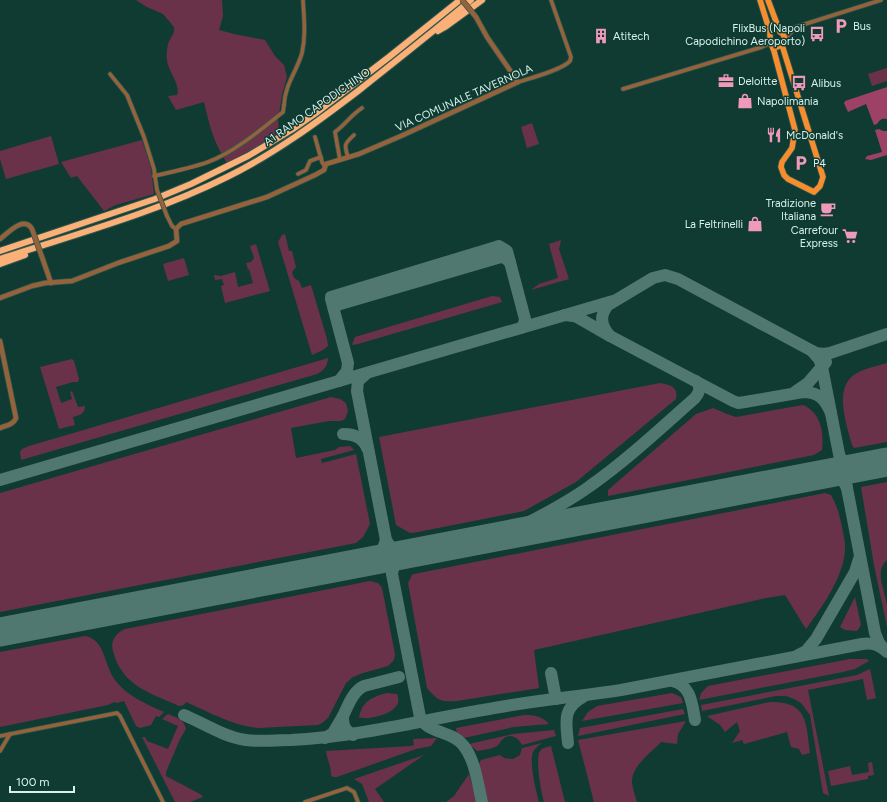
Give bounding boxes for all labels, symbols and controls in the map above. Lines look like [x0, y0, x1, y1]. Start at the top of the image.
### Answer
parking icon: Bus [832, 17, 850, 35]
place label: Bus [853, 20, 871, 33]
place label: FlixBus (Napoli Capodichino Aeroporto) [685, 22, 805, 48]
bus stop icon: FlixBus (Napoli Capodichino Aeroporto) [808, 25, 826, 43]
building icon: Atitech [592, 27, 610, 45]
place label: Atitech [613, 30, 649, 43]
street label: VIA COMUNALE TAVERNOLA [393, 62, 535, 134]
street label: A1 RAMO CAPODICHINO [261, 65, 373, 149]
office icon: Deloitte [717, 72, 735, 90]
bus stop icon: Alibus [790, 74, 808, 92]
place label: Deloitte [738, 75, 777, 88]
place label: Alibus [811, 77, 841, 90]
shop icon: Napolimania [736, 92, 754, 110]
place label: Napolimania [757, 95, 818, 108]
restaurant icon: McDonald's [765, 126, 783, 144]
place label: McDonald's [786, 129, 843, 142]
parking icon: P4 [792, 154, 810, 172]
place label: P4 [813, 157, 826, 170]
place label: Tradizione Italiana [766, 197, 816, 223]
cafe icon: Tradizione Italiana [819, 200, 837, 218]
shop icon: La Feltrinelli [746, 215, 764, 233]
place label: La Feltrinelli [685, 218, 743, 231]
place label: Carrefour Express [791, 224, 838, 250]
supermarket icon: Carrefour Express [841, 227, 859, 245]
scale bar [10, 768, 74, 794]
text: 100 m [16, 775, 50, 789]

